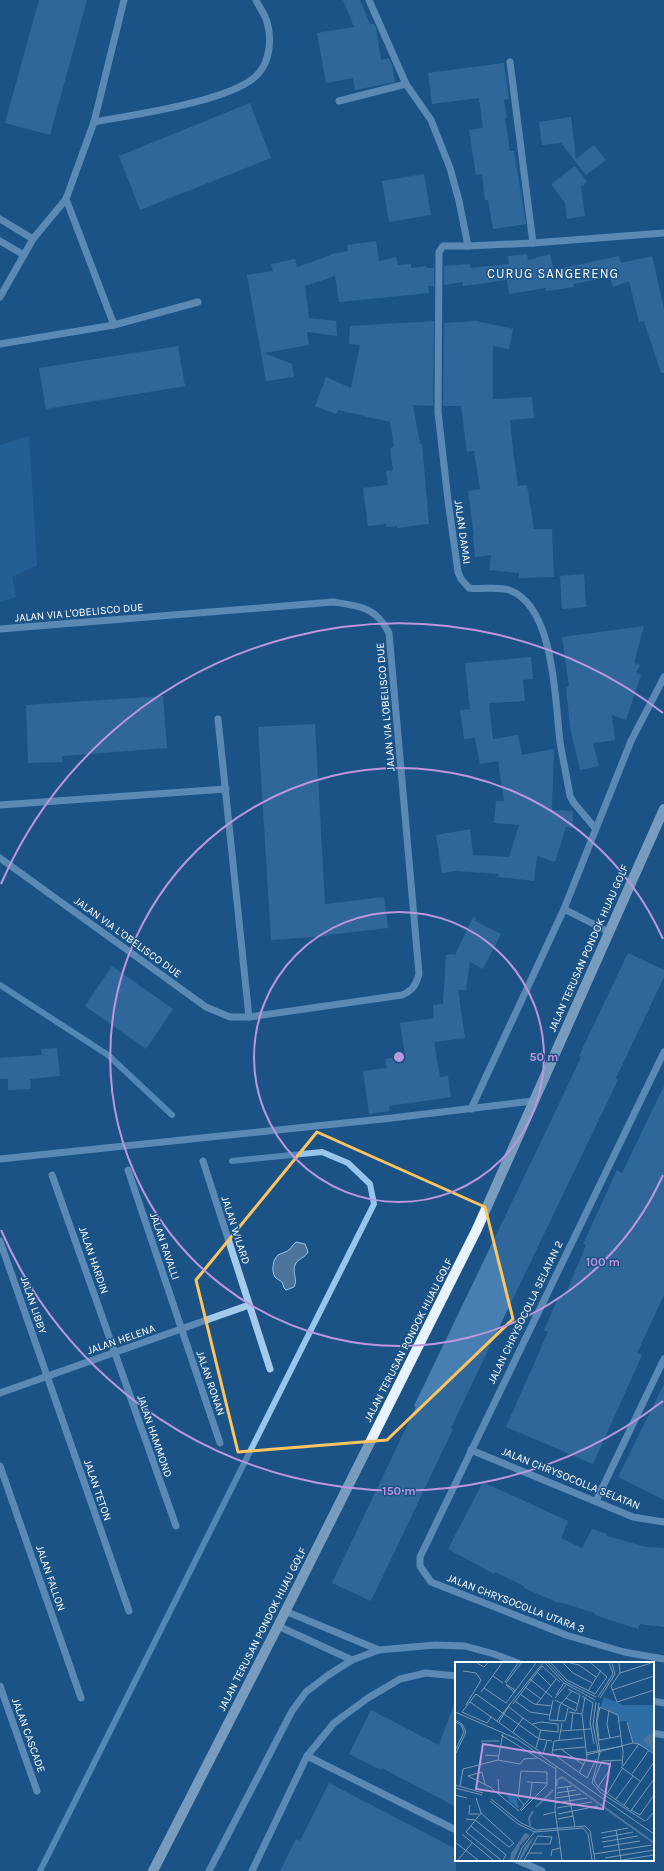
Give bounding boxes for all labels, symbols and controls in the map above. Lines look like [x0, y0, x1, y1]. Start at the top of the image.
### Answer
district label: CURUG SANGERENG [487, 266, 619, 281]
street label: JALAN DAMAI [452, 499, 473, 565]
street label: JALAN VIA L'OBELISCO DUE [14, 600, 144, 625]
street label: JALAN VIA L'OBELISCO DUE [373, 642, 398, 772]
street label: JALAN TERUSAN PONDOK HIJAU GOLF [546, 862, 631, 1034]
street label: JALAN VIA L'OBELISCO DUE [72, 894, 184, 981]
centre of rings [392, 1050, 406, 1064]
text: 50 m [530, 1050, 559, 1064]
street label: JALAN WILARD [218, 1195, 253, 1266]
street label: JALAN RAVALLI [147, 1211, 182, 1282]
street label: JALAN HARDIN [76, 1225, 111, 1296]
street label: JALAN CHRYSOCOLLA SELATAN 2 [485, 1239, 566, 1386]
text: 100 m [586, 1255, 620, 1269]
street label: JALAN TERUSAN PONDOK HIJAU GOLF [361, 1256, 456, 1424]
street label: JALAN LIBBY [18, 1275, 49, 1336]
street label: JALAN HELENA [85, 1322, 158, 1357]
street label: JALAN RONAN [193, 1349, 228, 1417]
street label: JALAN HAMMOND [134, 1393, 175, 1479]
street label: JALAN CHRYSOCOLLA SELATAN [500, 1445, 642, 1512]
street label: JALAN TETON [81, 1458, 114, 1523]
text: 150 m [382, 1484, 416, 1498]
street label: JALAN FALLON [33, 1544, 68, 1613]
street label: JALAN TERUSAN PONDOK HIJAU GOLF [215, 1545, 310, 1713]
street label: JALAN CHRYSOCOLLA UTARA 3 [445, 1571, 587, 1636]
inset map [455, 1662, 654, 1861]
street label: JALAN CASCADE [9, 1696, 48, 1774]

